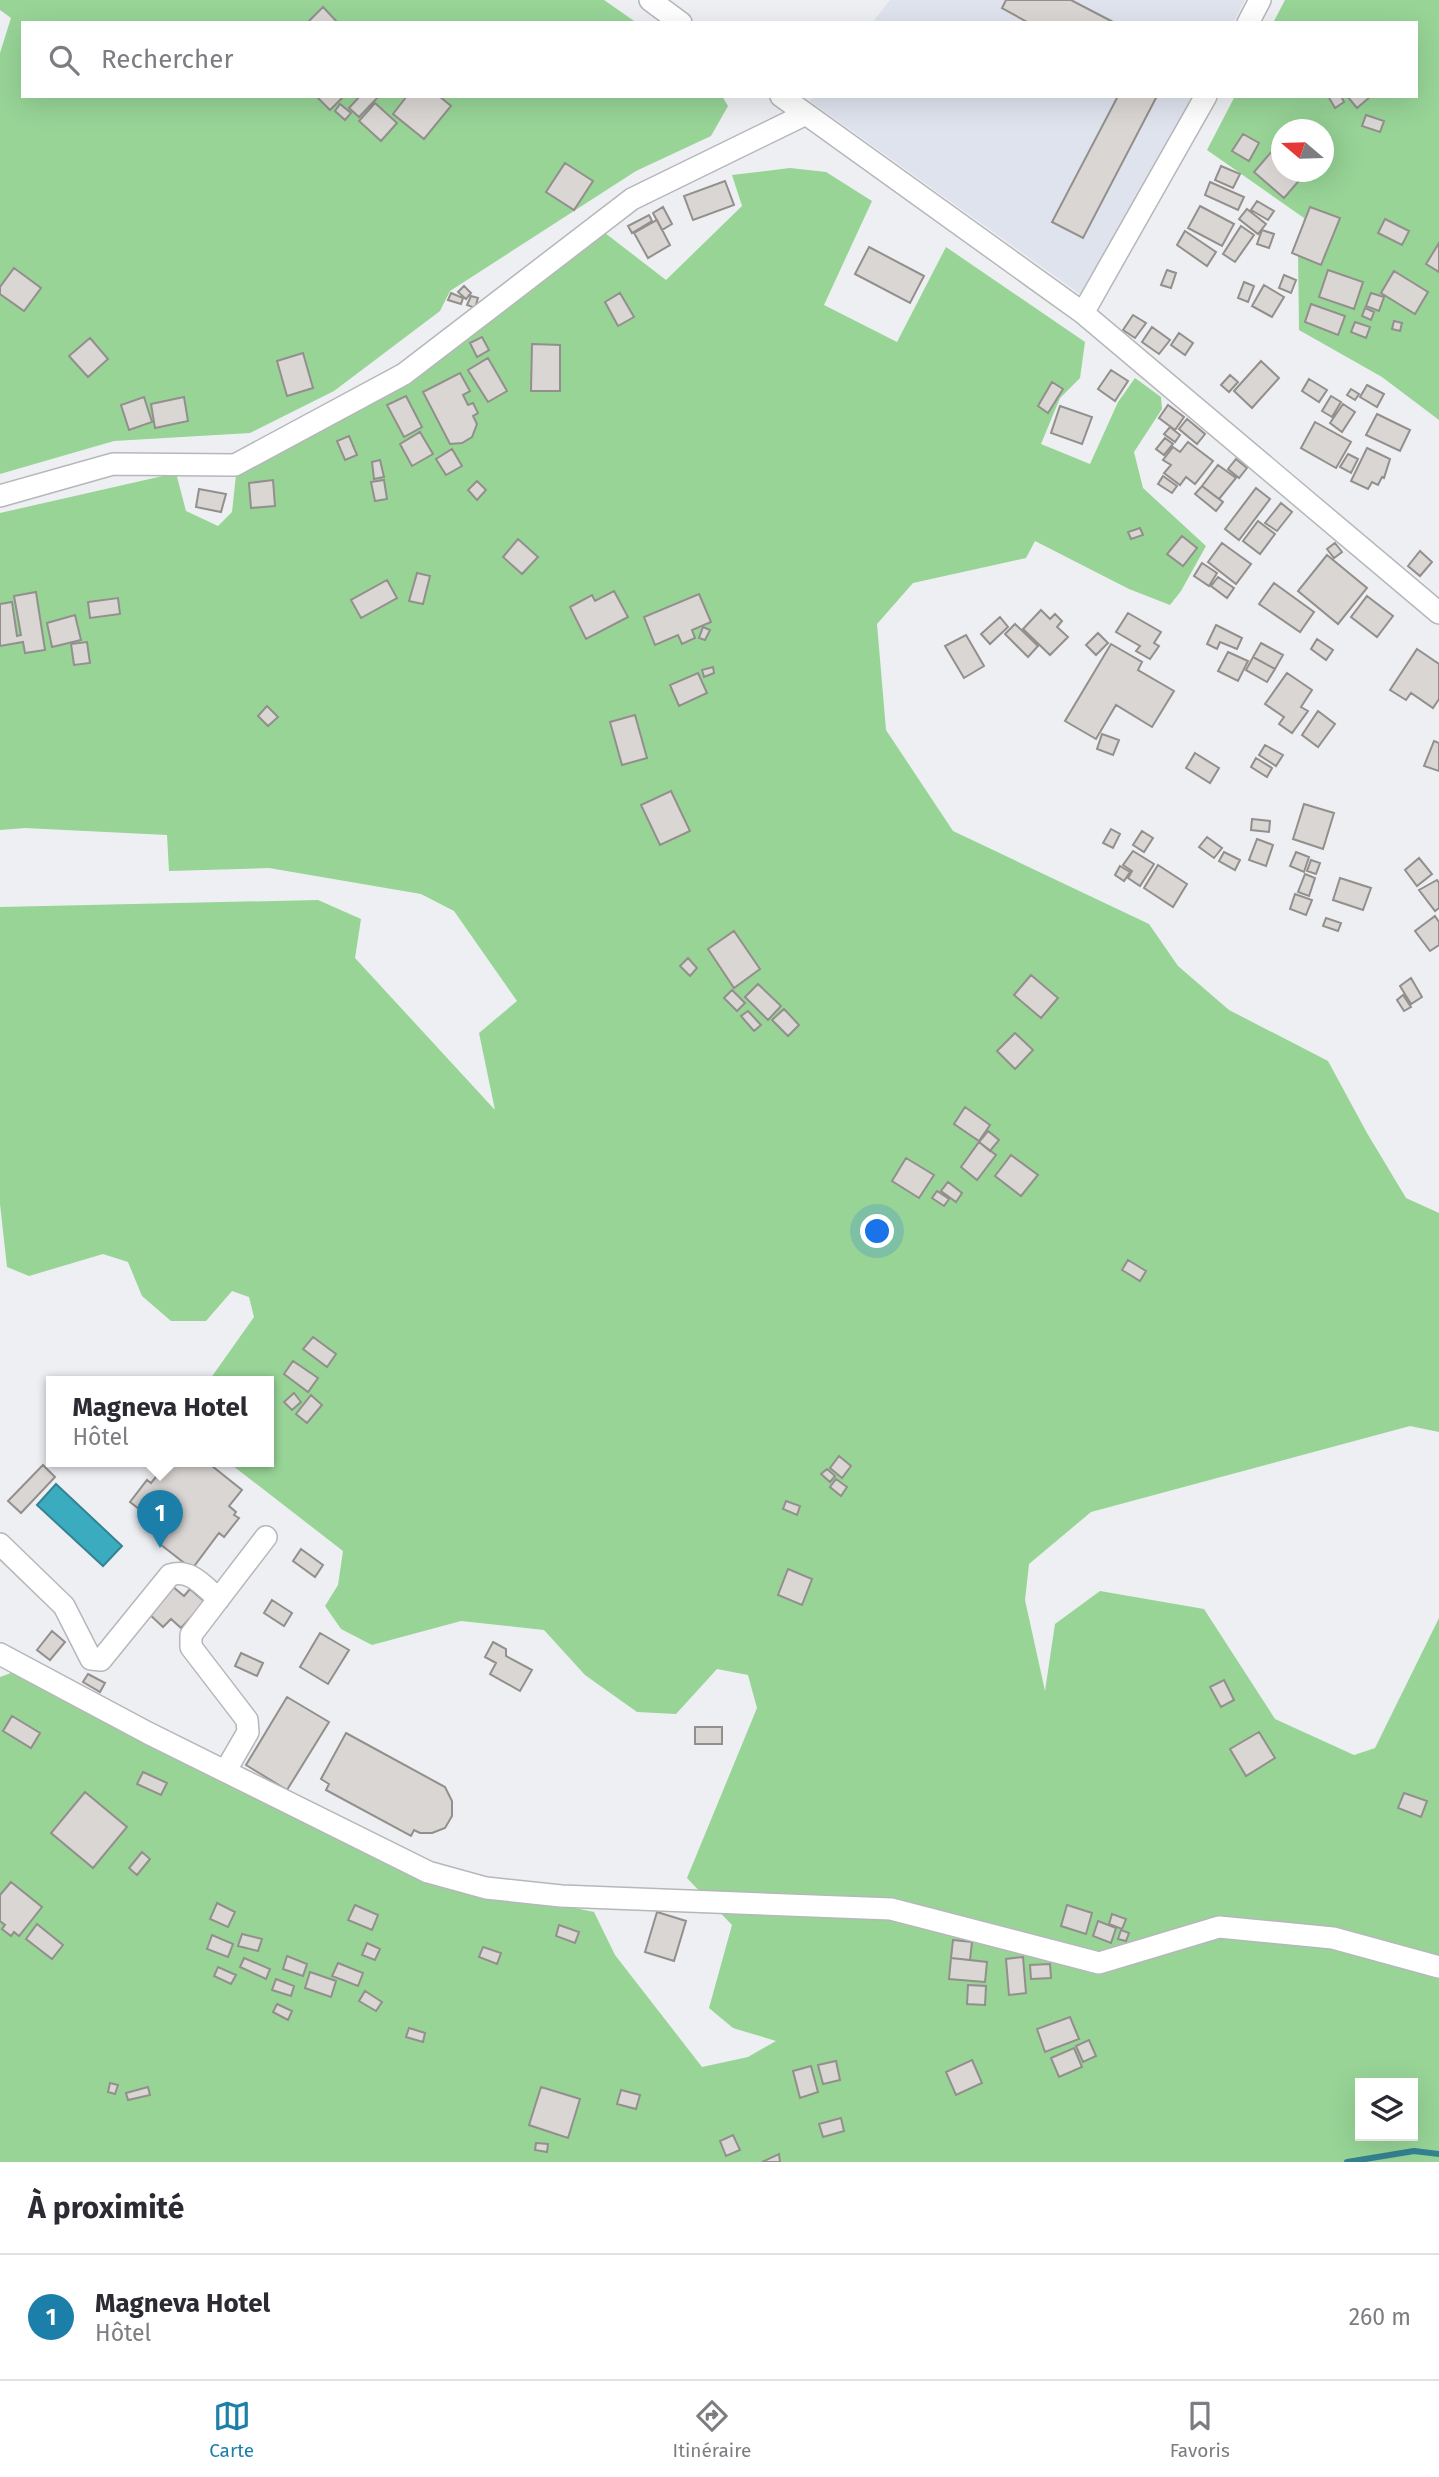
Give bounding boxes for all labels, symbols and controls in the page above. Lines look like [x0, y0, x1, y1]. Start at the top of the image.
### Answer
search box [21, 21, 1418, 98]
icon: search [45, 41, 83, 79]
text: Rechercher [101, 44, 233, 75]
north arrow [1271, 119, 1334, 182]
your location [860, 1214, 894, 1248]
popup [46, 1376, 274, 1467]
text: Magneva Hotel [72, 1392, 248, 1423]
text: Hôtel [72, 1423, 129, 1451]
pin: 1 [137, 1490, 183, 1548]
map controls [1355, 2078, 1418, 2141]
button: layers [1355, 2078, 1418, 2141]
text: À proximité [28, 2190, 184, 2226]
text: Magneva Hotel [95, 2288, 270, 2319]
text: 1 [46, 2303, 56, 2331]
text: 260 m [1349, 2303, 1411, 2331]
text: Hôtel [95, 2319, 151, 2347]
tab: Carte [209, 2397, 254, 2462]
tab: Itinéraire [673, 2397, 751, 2462]
tab: Favoris [1170, 2397, 1230, 2462]

